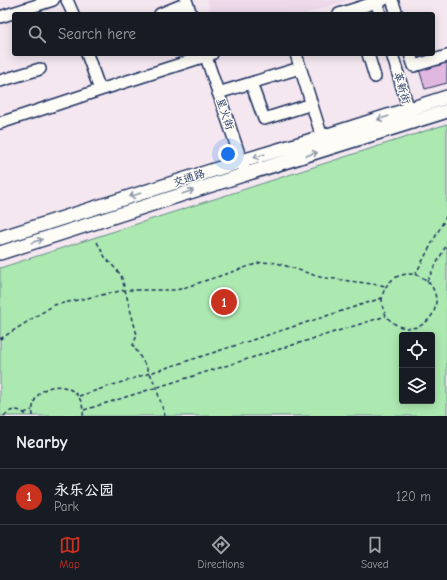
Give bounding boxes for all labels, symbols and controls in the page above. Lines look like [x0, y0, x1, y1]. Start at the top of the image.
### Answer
search box [12, 12, 435, 56]
icon: search [26, 23, 48, 45]
text: Search here [58, 25, 136, 43]
street label: 革新街 [391, 70, 413, 107]
street label: 星火街 [213, 96, 237, 133]
one-way arrow [377, 115, 390, 122]
your location [218, 144, 238, 164]
one-way arrow [305, 149, 317, 157]
one-way arrow [253, 153, 266, 160]
street label: 交通路 [171, 167, 207, 189]
one-way arrow [181, 188, 193, 196]
one-way arrow [129, 192, 142, 199]
one-way arrow [30, 237, 43, 244]
pin: 1 [211, 287, 237, 317]
map controls [399, 332, 435, 404]
button: locate [399, 332, 435, 368]
button: layers [399, 368, 435, 404]
text: Nearby [16, 433, 67, 452]
text: 永乐公园 [54, 481, 114, 499]
text: 1 [26, 489, 32, 504]
text: 120 m [396, 489, 431, 504]
text: Park [54, 499, 79, 514]
tab: Map [59, 534, 81, 571]
tab: Directions [198, 534, 244, 571]
tab: Saved [361, 534, 388, 571]

